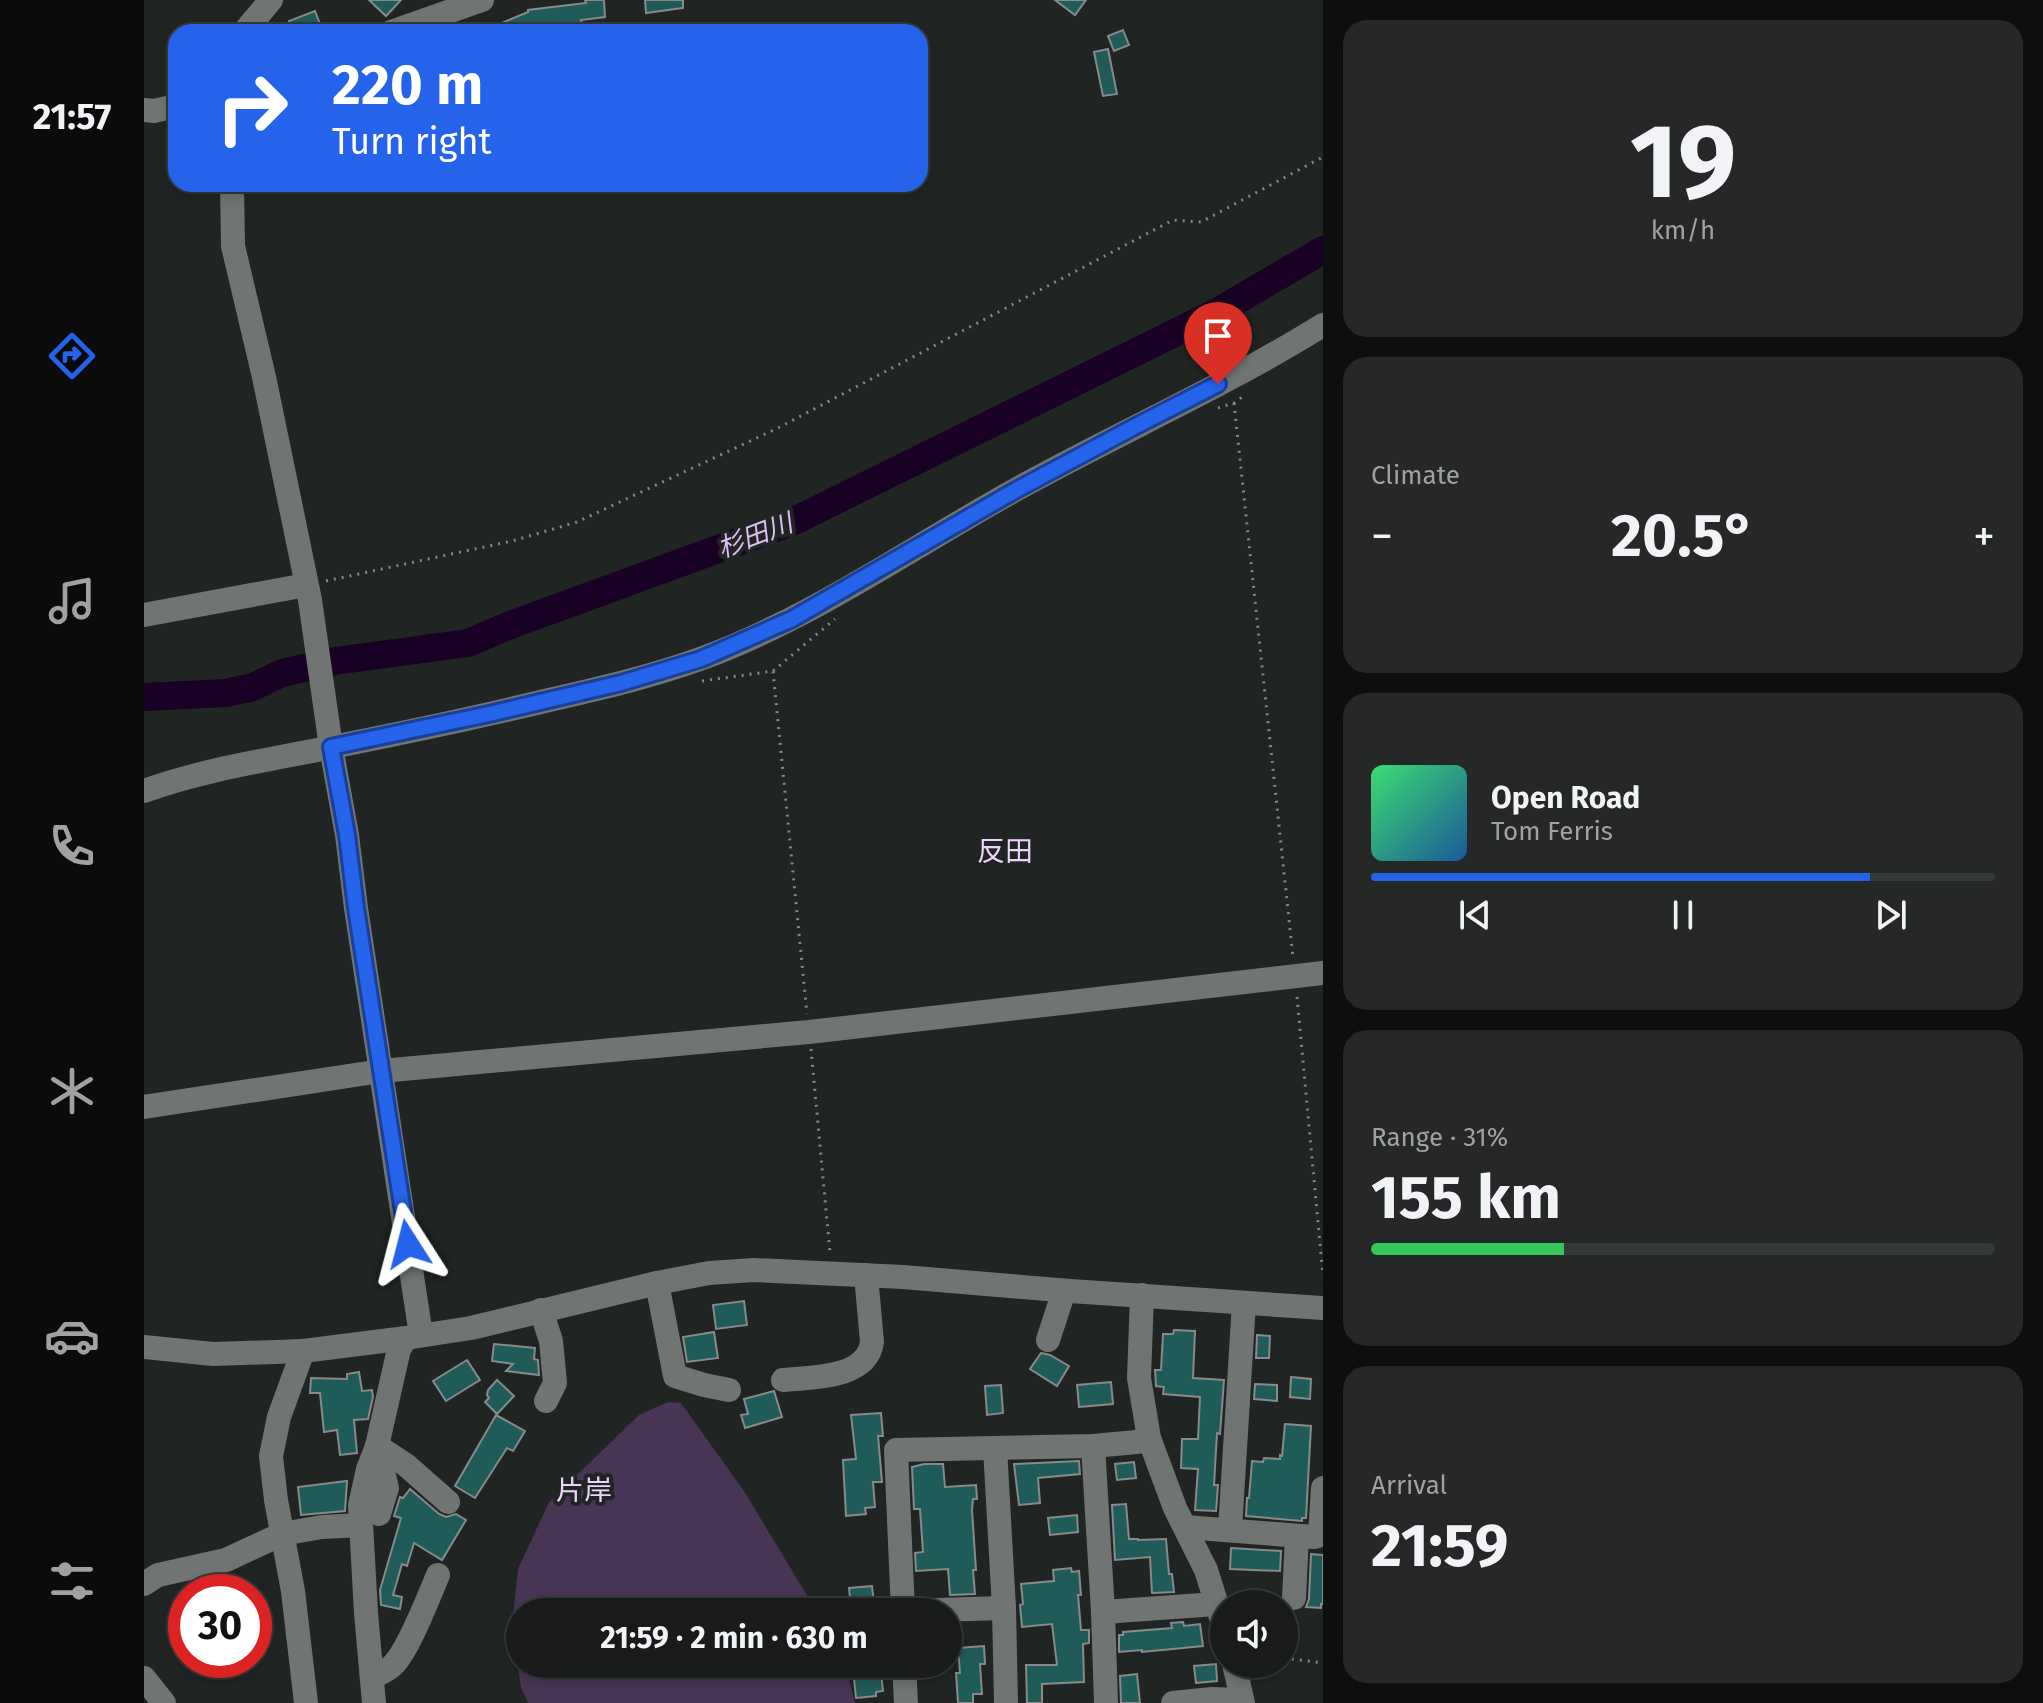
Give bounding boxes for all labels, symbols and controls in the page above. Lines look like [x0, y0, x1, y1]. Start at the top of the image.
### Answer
text: 220 m [332, 52, 483, 119]
icon: right [200, 56, 304, 160]
text: 21:57 [33, 95, 111, 139]
text: 19 [1630, 100, 1736, 225]
text: Turn right [332, 120, 492, 164]
text: km/h [1651, 215, 1715, 246]
pin [1184, 302, 1252, 384]
icon: arrive [1196, 314, 1240, 358]
icon: directions [44, 328, 100, 384]
text: Climate [1371, 460, 1460, 491]
text: 20.5° [1611, 500, 1755, 572]
water label: 杉田川 [713, 506, 800, 564]
text: − [1371, 510, 1393, 563]
text: + [1973, 510, 1995, 563]
icon: music [44, 573, 100, 629]
text: Open Road [1491, 780, 1640, 816]
text: Tom Ferris [1491, 816, 1613, 847]
icon: phone [44, 818, 100, 874]
district label: 反田 [977, 835, 1033, 868]
icon: previous [1453, 893, 1497, 937]
icon: pause [1661, 893, 1705, 937]
icon: next [1869, 893, 1913, 937]
icon: climate [44, 1063, 100, 1119]
text: Range · 31% [1371, 1122, 1508, 1153]
text: 155 km [1371, 1162, 1561, 1234]
position arrow [366, 1202, 450, 1286]
icon: car [44, 1308, 100, 1364]
text: Arrival [1371, 1470, 1447, 1501]
district label: 片岸 [556, 1474, 612, 1507]
text: 21:59 [1371, 1510, 1508, 1582]
icon: filters [44, 1553, 100, 1609]
speed limit sign: 30 [168, 1574, 272, 1678]
map controls [1210, 1590, 1298, 1678]
button: sound [1210, 1590, 1298, 1678]
text: 21:59 · 2 min · 630 m [600, 1620, 868, 1656]

